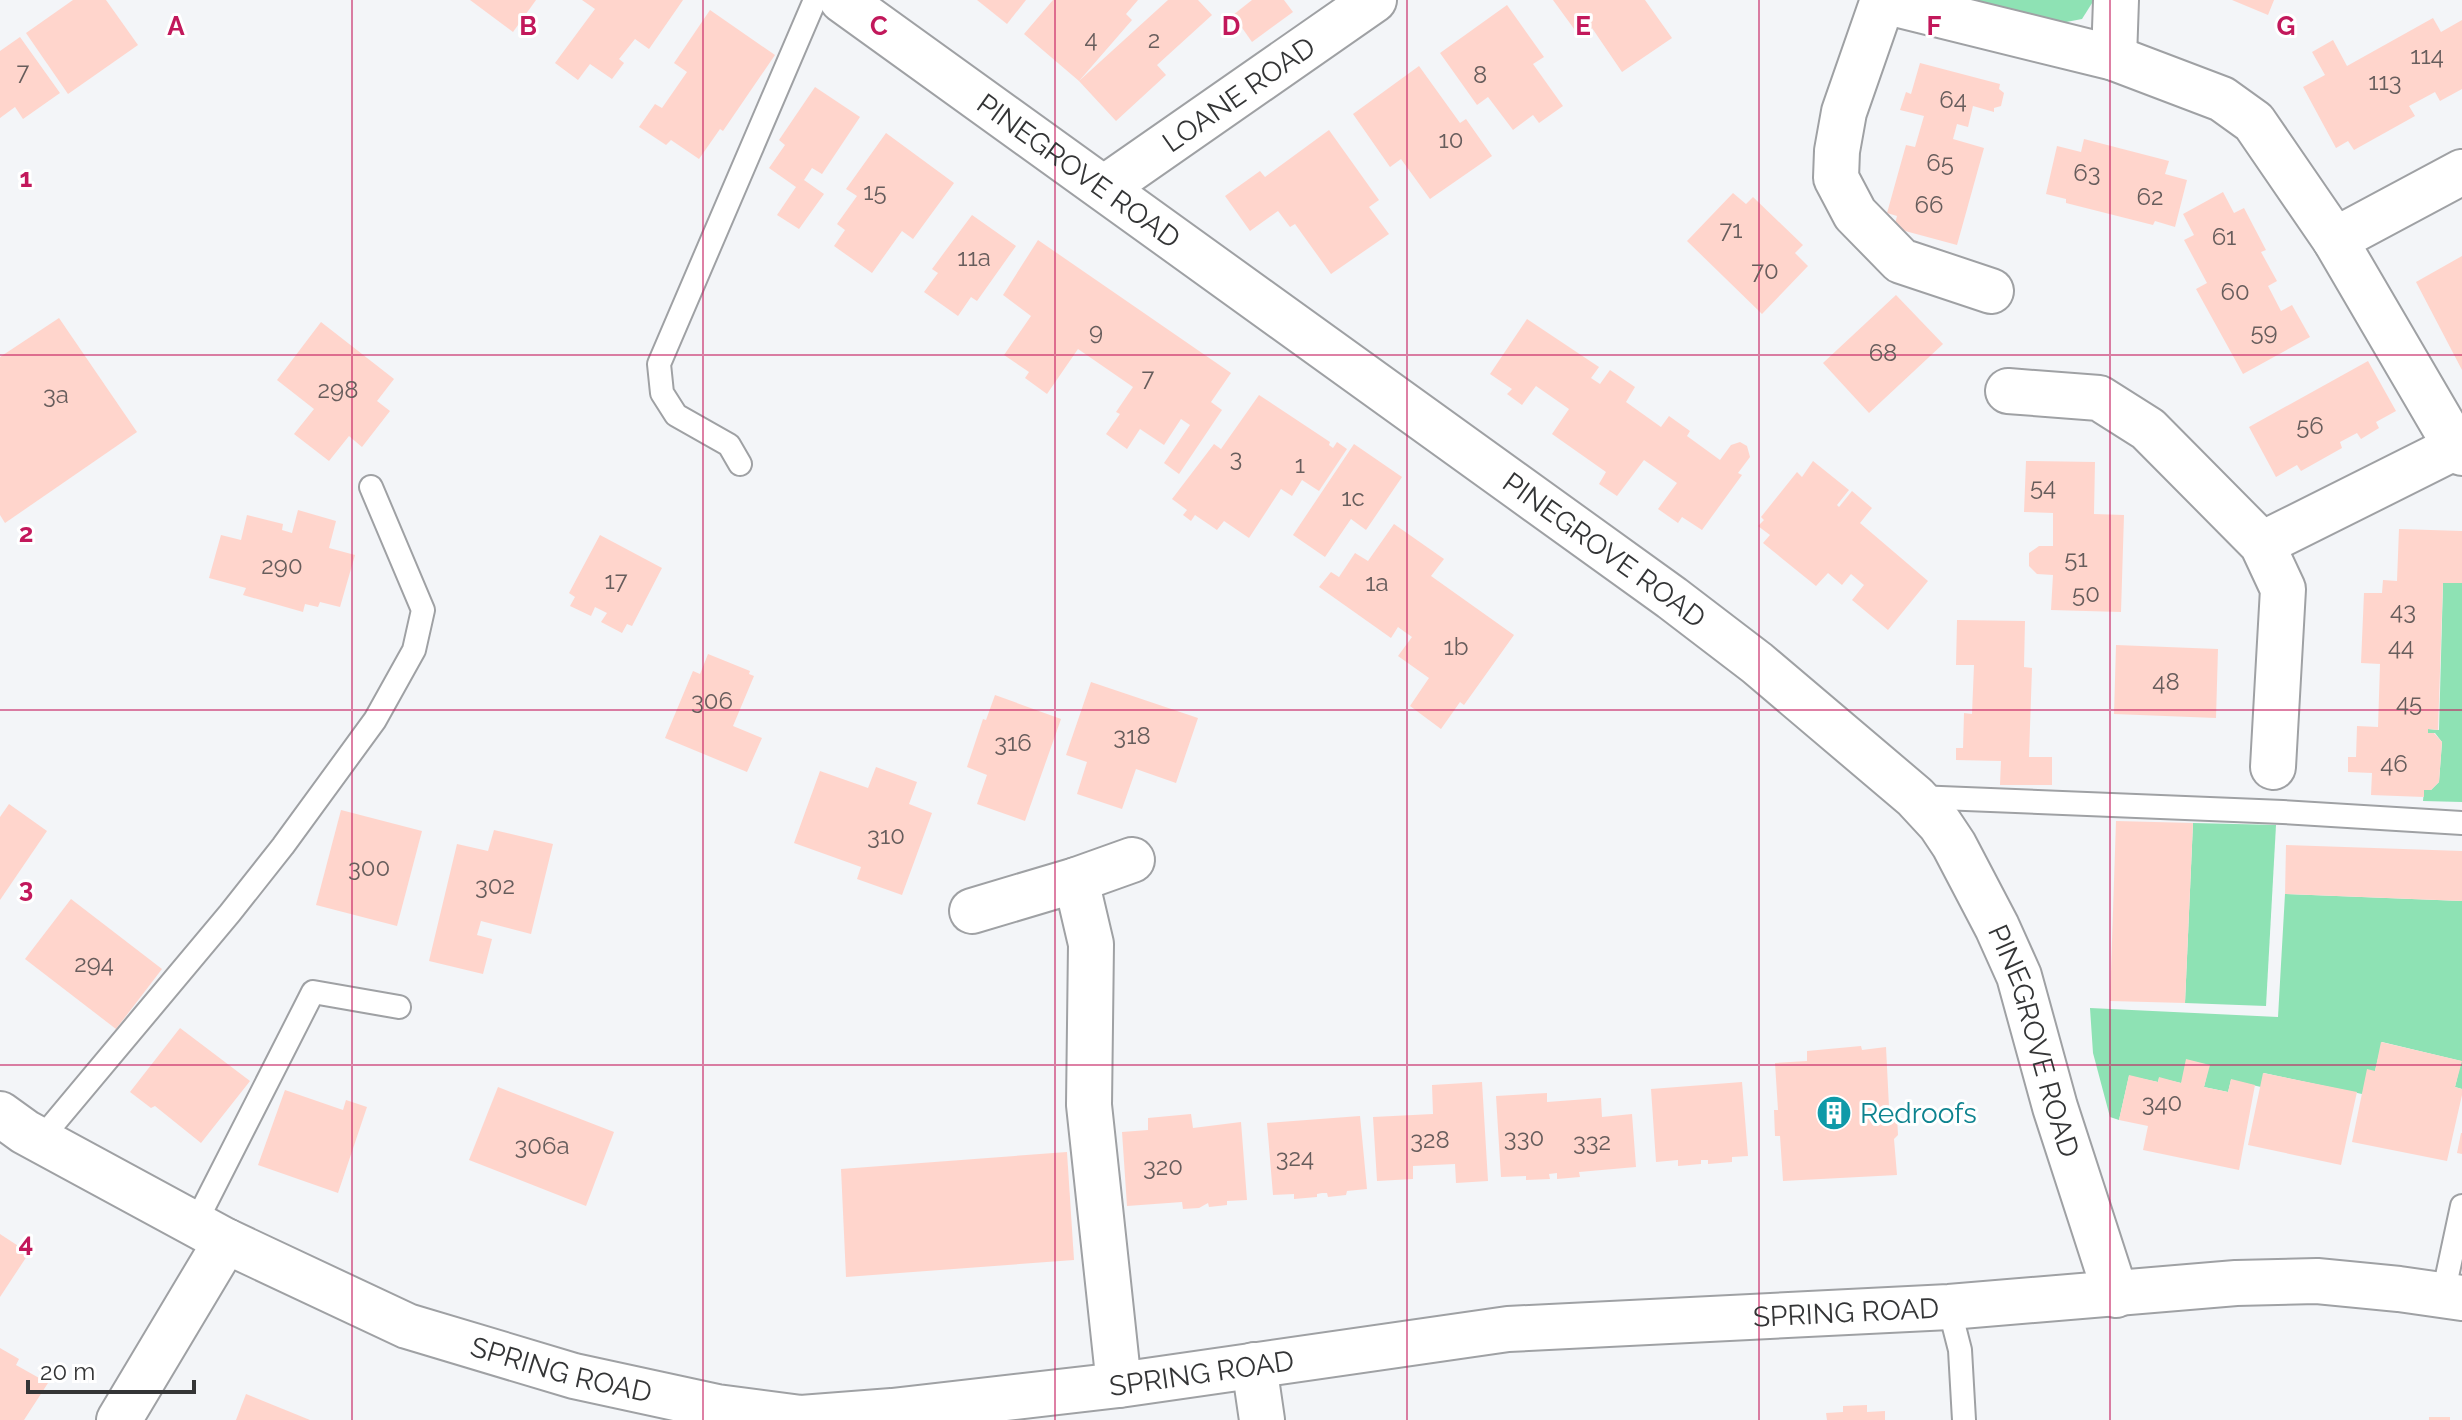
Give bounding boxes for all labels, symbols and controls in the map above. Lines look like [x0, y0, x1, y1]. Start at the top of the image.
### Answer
text: A [167, 11, 185, 41]
text: B [519, 11, 537, 41]
text: C [870, 11, 888, 41]
text: D [1222, 11, 1240, 41]
text: E [1575, 11, 1591, 41]
text: F [1927, 11, 1942, 41]
text: G [2277, 11, 2295, 41]
house number: 4 [1084, 24, 1098, 53]
house number: 2 [1148, 25, 1160, 54]
street label: LOANE ROAD [1156, 30, 1321, 159]
house number: 114 [2410, 41, 2444, 70]
house number: 7 [17, 57, 30, 86]
house number: 8 [1473, 60, 1487, 89]
house number: 113 [2368, 67, 2402, 96]
house number: 64 [1939, 85, 1967, 114]
street label: PINEGROVE ROAD [971, 87, 1186, 255]
house number: 10 [1439, 125, 1463, 154]
house number: 65 [1926, 148, 1954, 177]
house number: 63 [2073, 158, 2101, 187]
text: 1 [20, 163, 33, 193]
house number: 15 [863, 177, 887, 206]
house number: 62 [2137, 182, 2163, 211]
house number: 66 [1915, 190, 1943, 219]
house number: 71 [1719, 215, 1743, 244]
house number: 61 [2212, 222, 2236, 251]
house number: 11a [957, 243, 991, 272]
house number: 70 [1751, 256, 1779, 285]
house number: 60 [2220, 277, 2250, 306]
house number: 9 [1089, 317, 1103, 346]
house number: 59 [2250, 317, 2278, 346]
house number: 68 [1869, 338, 1897, 367]
house number: 7 [1142, 363, 1155, 392]
house number: 298 [318, 375, 358, 404]
house number: 3a [43, 380, 69, 409]
house number: 56 [2296, 411, 2324, 440]
house number: 3 [1230, 443, 1242, 472]
house number: 1 [1295, 450, 1305, 479]
street label: PINEGROVE ROAD [1497, 466, 1712, 635]
house number: 54 [2030, 472, 2056, 501]
house number: 1c [1341, 483, 1365, 512]
text: 2 [19, 518, 33, 548]
house number: 51 [2064, 544, 2088, 573]
house number: 290 [261, 551, 303, 580]
house number: 17 [605, 566, 628, 595]
house number: 1a [1365, 568, 1389, 597]
house number: 50 [2072, 579, 2100, 608]
house number: 43 [2390, 596, 2416, 625]
house number: 1b [1443, 632, 1469, 661]
house number: 44 [2388, 632, 2414, 661]
house number: 48 [2152, 667, 2180, 696]
house number: 306 [691, 686, 733, 715]
house number: 45 [2396, 688, 2422, 717]
house number: 318 [1113, 721, 1151, 750]
house number: 316 [994, 728, 1032, 757]
house number: 46 [2380, 749, 2408, 778]
house number: 310 [867, 821, 905, 850]
house number: 300 [348, 853, 390, 882]
house number: 302 [475, 871, 515, 900]
text: 3 [19, 873, 33, 903]
street label: PINEGROVE ROAD [1981, 920, 2086, 1161]
house number: 294 [74, 949, 114, 978]
house number: 340 [2142, 1088, 2182, 1117]
building icon: Redroofs [1815, 1094, 1853, 1132]
place label: Redroofs [1860, 1097, 1977, 1130]
house number: 330 [1504, 1123, 1544, 1152]
house number: 328 [1410, 1125, 1450, 1154]
house number: 332 [1573, 1127, 1611, 1156]
house number: 306a [514, 1131, 570, 1160]
house number: 324 [1276, 1143, 1314, 1172]
house number: 320 [1143, 1152, 1183, 1181]
text: 4 [19, 1228, 33, 1258]
street label: SPRING ROAD [1752, 1292, 1940, 1334]
street label: SPRING ROAD [467, 1330, 655, 1409]
scale bar [28, 1344, 194, 1394]
street label: SPRING ROAD [1108, 1344, 1296, 1403]
text: 20 m [40, 1357, 95, 1386]

